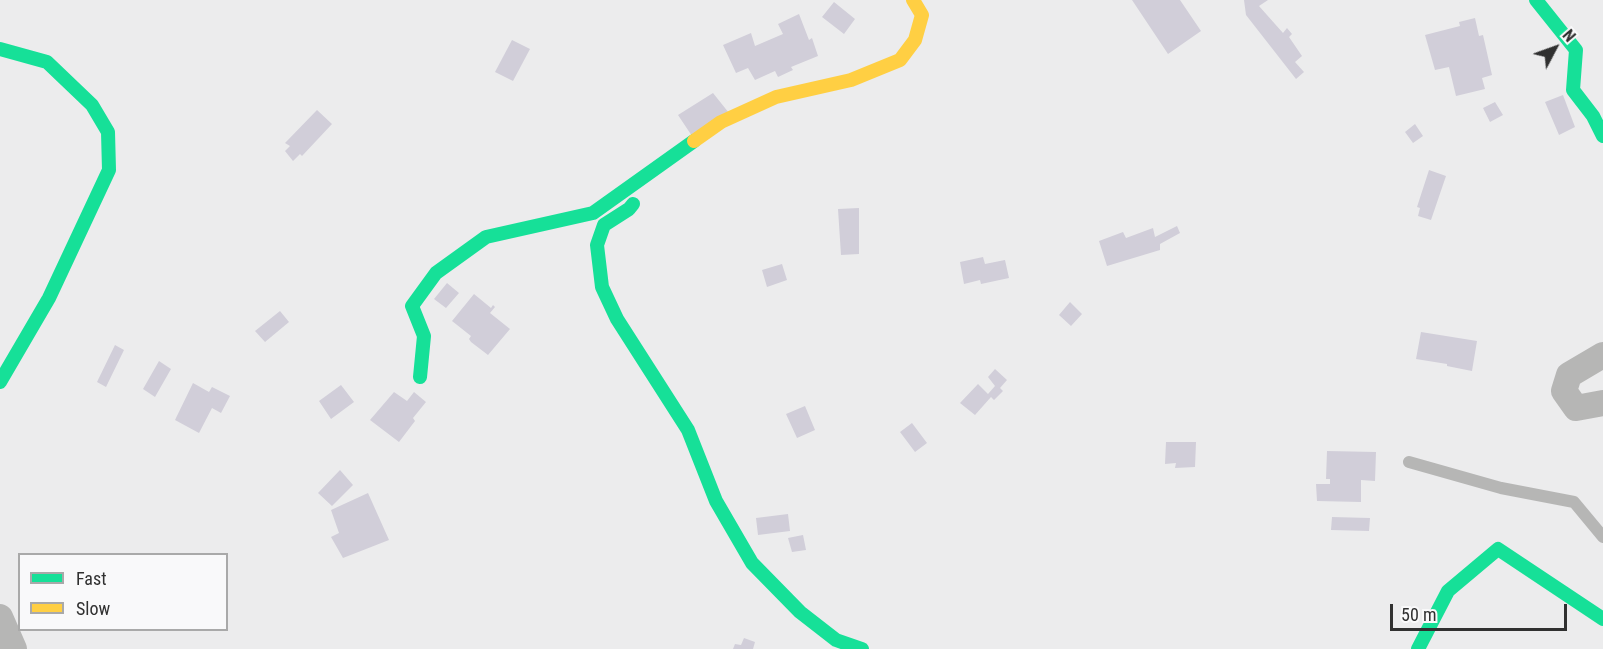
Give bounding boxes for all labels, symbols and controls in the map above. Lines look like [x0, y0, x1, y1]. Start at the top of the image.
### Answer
north arrow [1525, 18, 1585, 78]
text: N [1559, 26, 1579, 46]
legend [18, 553, 228, 631]
text: Fast [76, 568, 107, 589]
scale bar [1393, 592, 1570, 630]
text: Slow [76, 598, 110, 619]
text: 50 m [1401, 604, 1436, 625]

